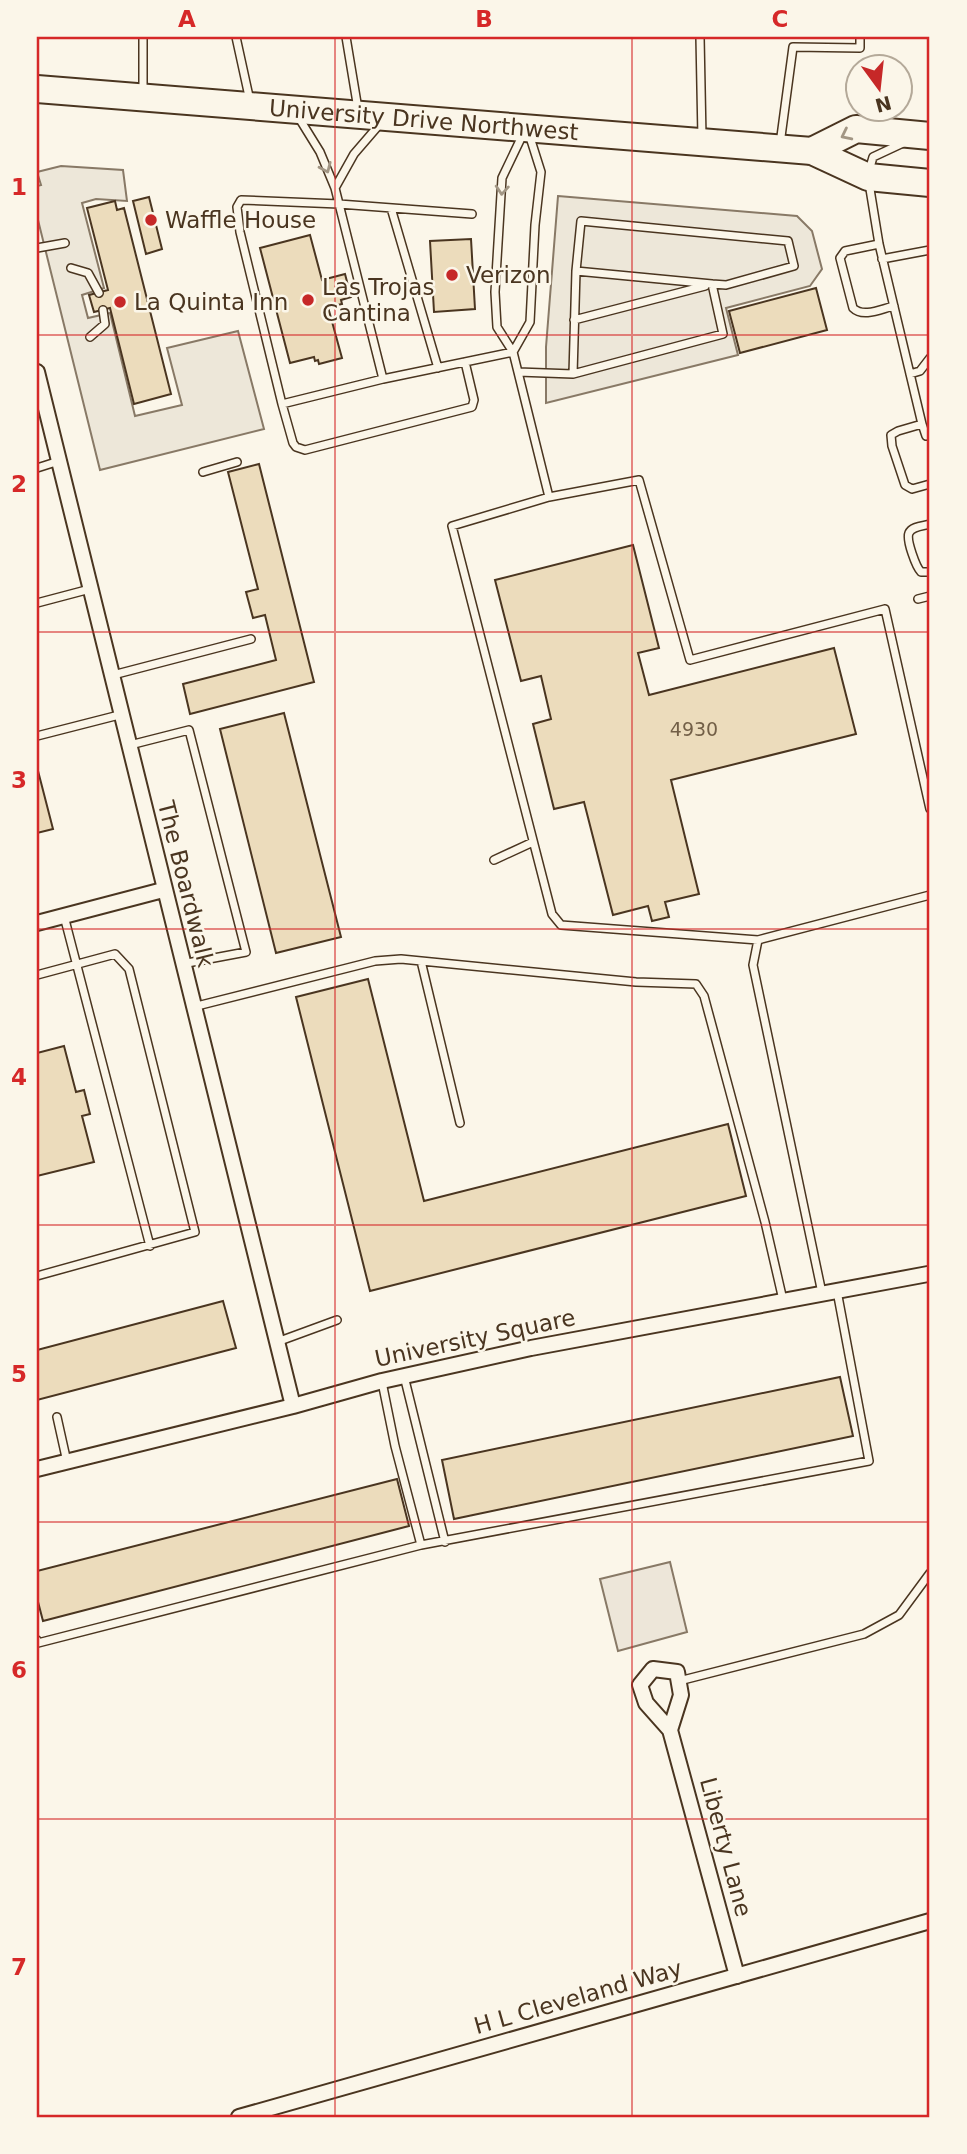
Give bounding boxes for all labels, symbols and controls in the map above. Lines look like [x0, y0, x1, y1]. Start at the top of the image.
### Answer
text: A [178, 6, 196, 32]
text: B [475, 6, 493, 32]
text: C [772, 6, 788, 32]
north arrow [844, 52, 914, 122]
text: N [873, 92, 894, 117]
street label: University Drive Northwest [268, 95, 580, 145]
one-way arrow [841, 126, 853, 140]
one-way arrow [318, 161, 332, 173]
text: 1 [11, 174, 27, 200]
one-way arrow [494, 185, 509, 196]
place label: Waffle House [165, 207, 316, 233]
marker: Waffle House [143, 212, 159, 228]
place label: Verizon [466, 262, 551, 288]
marker: Verizon [444, 267, 460, 283]
place label: Las Trojas Cantina [322, 274, 434, 326]
place label: La Quinta Inn [134, 289, 288, 315]
marker: Las Trojas Cantina [300, 292, 316, 308]
marker: La Quinta Inn [112, 294, 128, 310]
text: 2 [11, 471, 27, 497]
house number: 4930 [670, 718, 718, 740]
text: 3 [11, 767, 27, 793]
street label: The Boardwalk [153, 797, 219, 970]
text: 4 [11, 1064, 27, 1090]
street label: University Square [372, 1304, 578, 1372]
text: 5 [11, 1361, 27, 1387]
text: 6 [11, 1657, 27, 1683]
street label: Liberty Lane [695, 1775, 757, 1919]
text: 7 [11, 1954, 27, 1980]
street label: H L Cleveland Way [471, 1955, 685, 2039]

